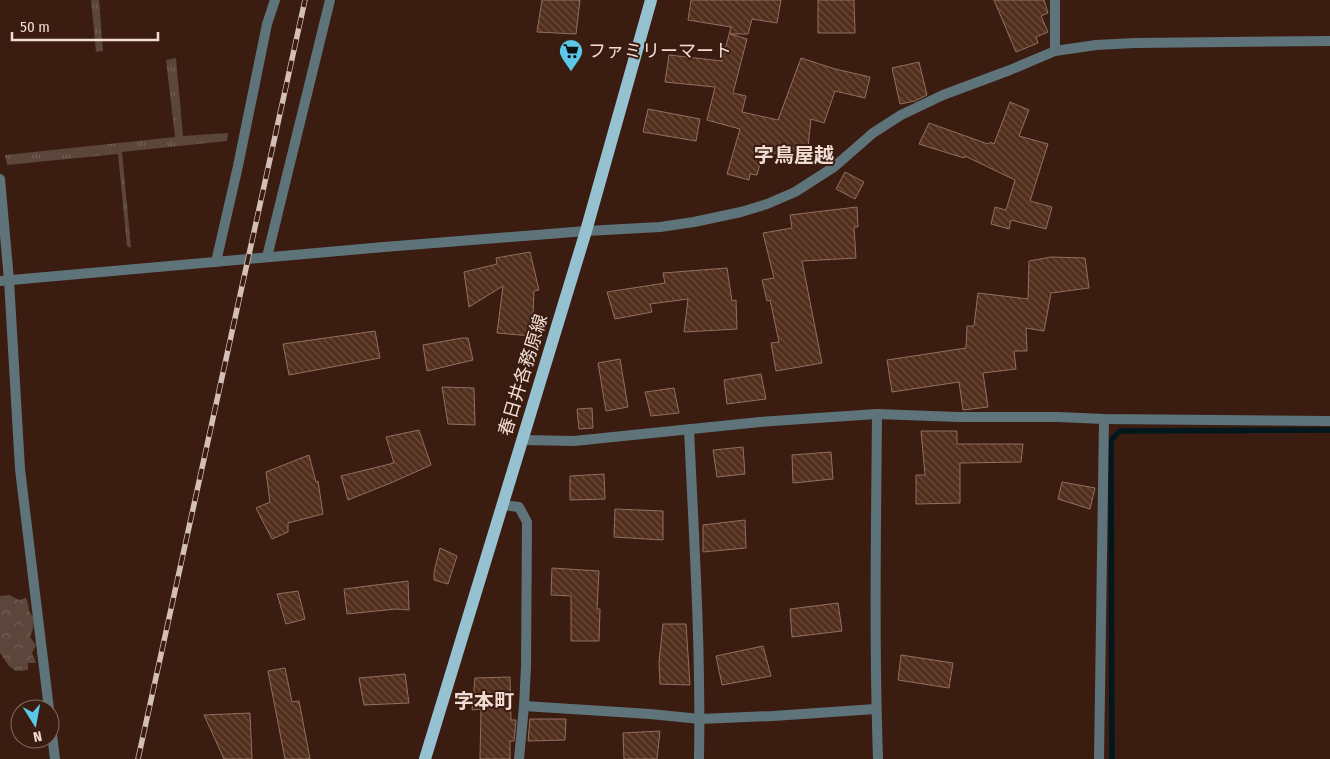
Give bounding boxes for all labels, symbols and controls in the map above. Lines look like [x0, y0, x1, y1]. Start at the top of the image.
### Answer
scale bar [12, 10, 159, 42]
text: 50 m [20, 18, 50, 36]
supermarket icon: ファミリーマート [558, 38, 584, 72]
place label: ファミリーマート [588, 40, 732, 62]
district label: 字鳥屋越 [754, 143, 834, 167]
street label: 春日井各務原線 [494, 312, 552, 438]
district label: 字本町 [454, 689, 514, 713]
north arrow [10, 699, 60, 749]
text: N [32, 727, 43, 745]

